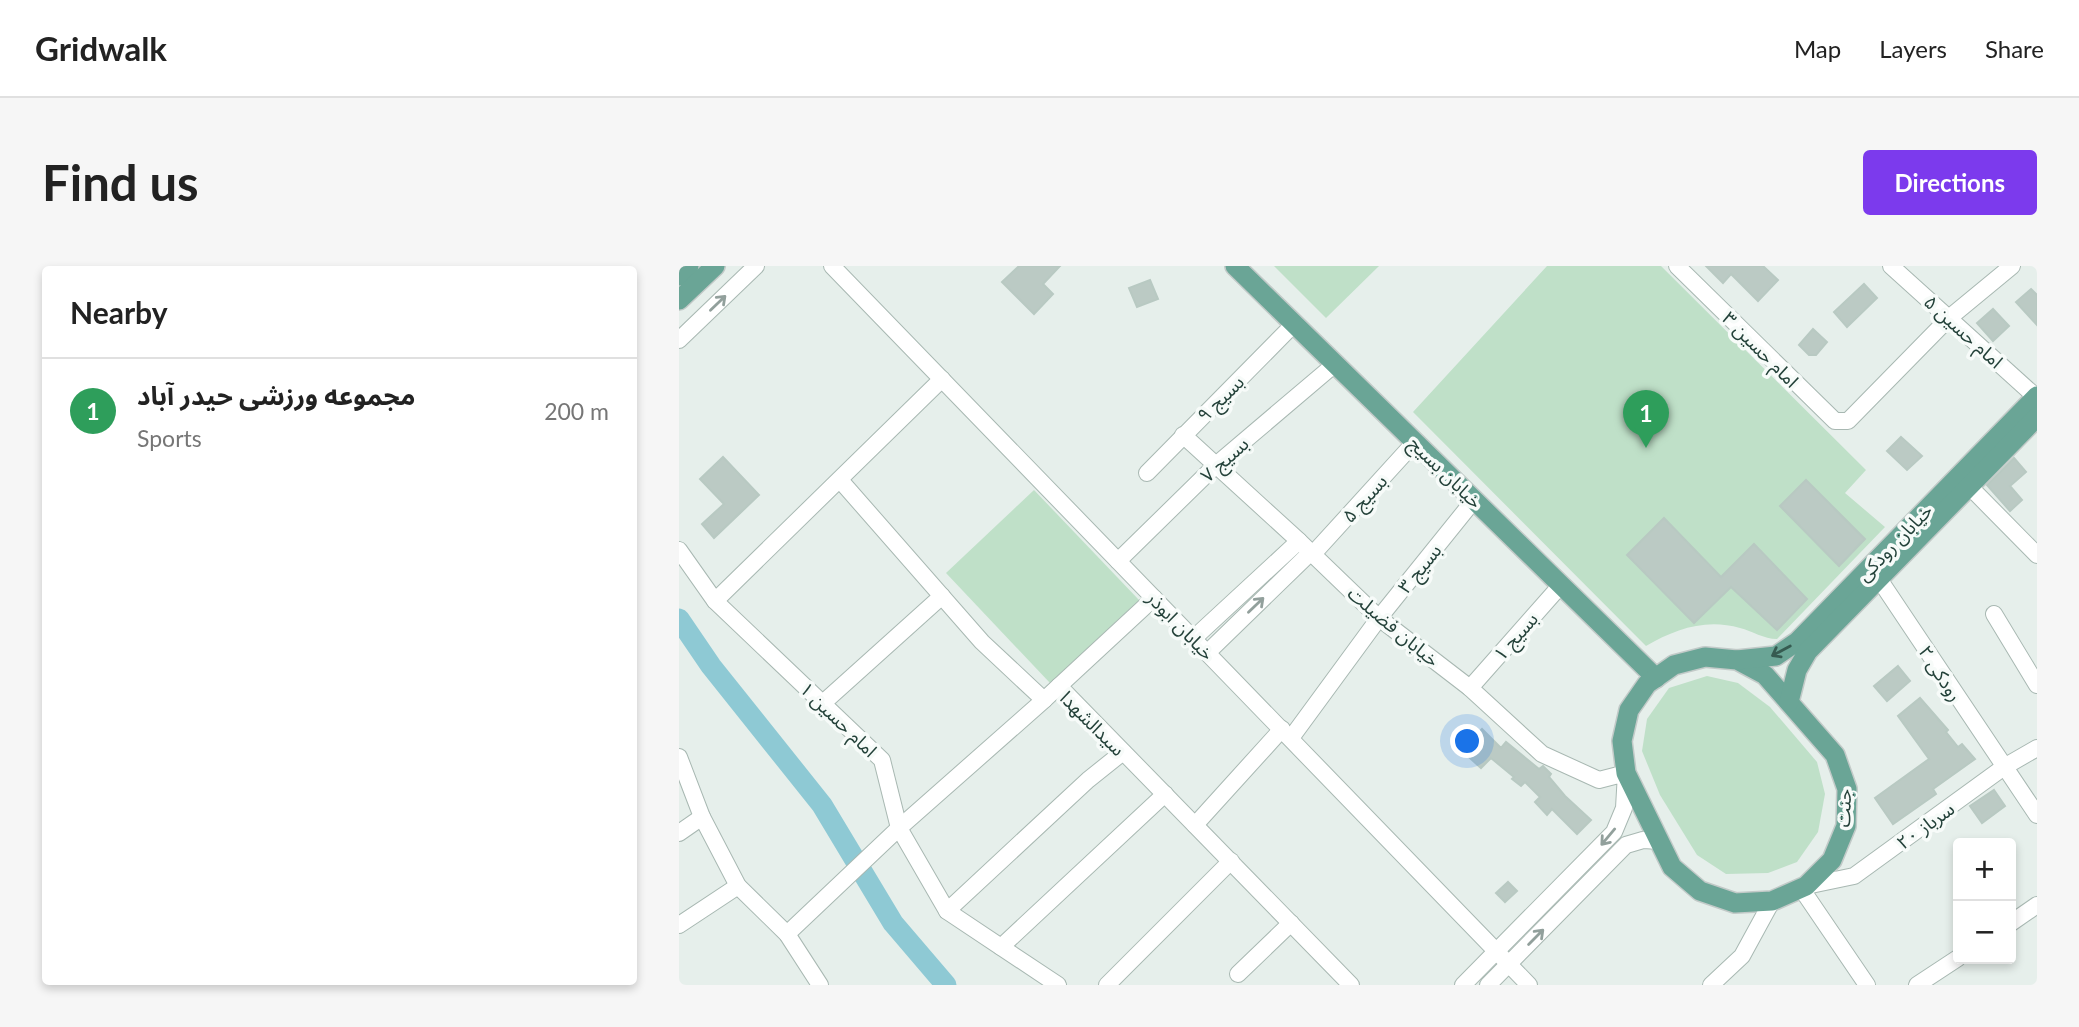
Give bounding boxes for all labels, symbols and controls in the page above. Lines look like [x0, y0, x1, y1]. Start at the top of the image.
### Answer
text: Gridwalk [35, 28, 167, 68]
text: Map [1794, 34, 1841, 63]
text: Layers [1879, 34, 1947, 63]
text: Share [1985, 34, 2044, 63]
button: Directions [1863, 150, 2037, 215]
text: Find us [42, 153, 199, 211]
street label: امام حسین ۵ [1917, 290, 2008, 375]
text: Nearby [70, 294, 168, 330]
one-way arrow [709, 295, 726, 312]
street label: امام حسین ۳ [1715, 306, 1804, 395]
street label: بسیج ۹ [1192, 370, 1251, 429]
text: مجموعه ورزشی حیدر آباد [137, 379, 415, 411]
pin: 1 [1623, 390, 1669, 448]
text: 1 [86, 397, 100, 425]
text: 200 m [544, 397, 609, 425]
text: Sports [137, 424, 202, 452]
street label: خیابان بسیج [1402, 431, 1487, 515]
street label: بسیج ۷ [1195, 432, 1255, 489]
street label: بسیج ۵ [1337, 469, 1394, 529]
street label: خیابان رودکی [1851, 499, 1937, 586]
street label: بسیج ۳ [1392, 539, 1449, 600]
street label: خیابان فضیلت [1343, 581, 1444, 671]
street label: خیابان ابوذر [1141, 585, 1219, 665]
one-way arrow [1248, 597, 1265, 614]
street label: بسیج ۱ [1488, 607, 1545, 667]
street label: رودکی ۲ [1914, 641, 1968, 706]
one-way arrow [1772, 645, 1792, 659]
street label: امام حسین ۱ [793, 677, 882, 764]
street label: سیدالشهدا [1056, 686, 1130, 760]
your location [1450, 724, 1484, 758]
street label: جنت [1831, 788, 1855, 828]
street label: سرباز ۲۰ [1892, 796, 1959, 855]
one-way arrow [1600, 827, 1616, 845]
map controls [1953, 838, 2016, 964]
button: + [1953, 838, 2016, 901]
button: − [1953, 901, 2016, 964]
one-way arrow [1527, 928, 1544, 945]

